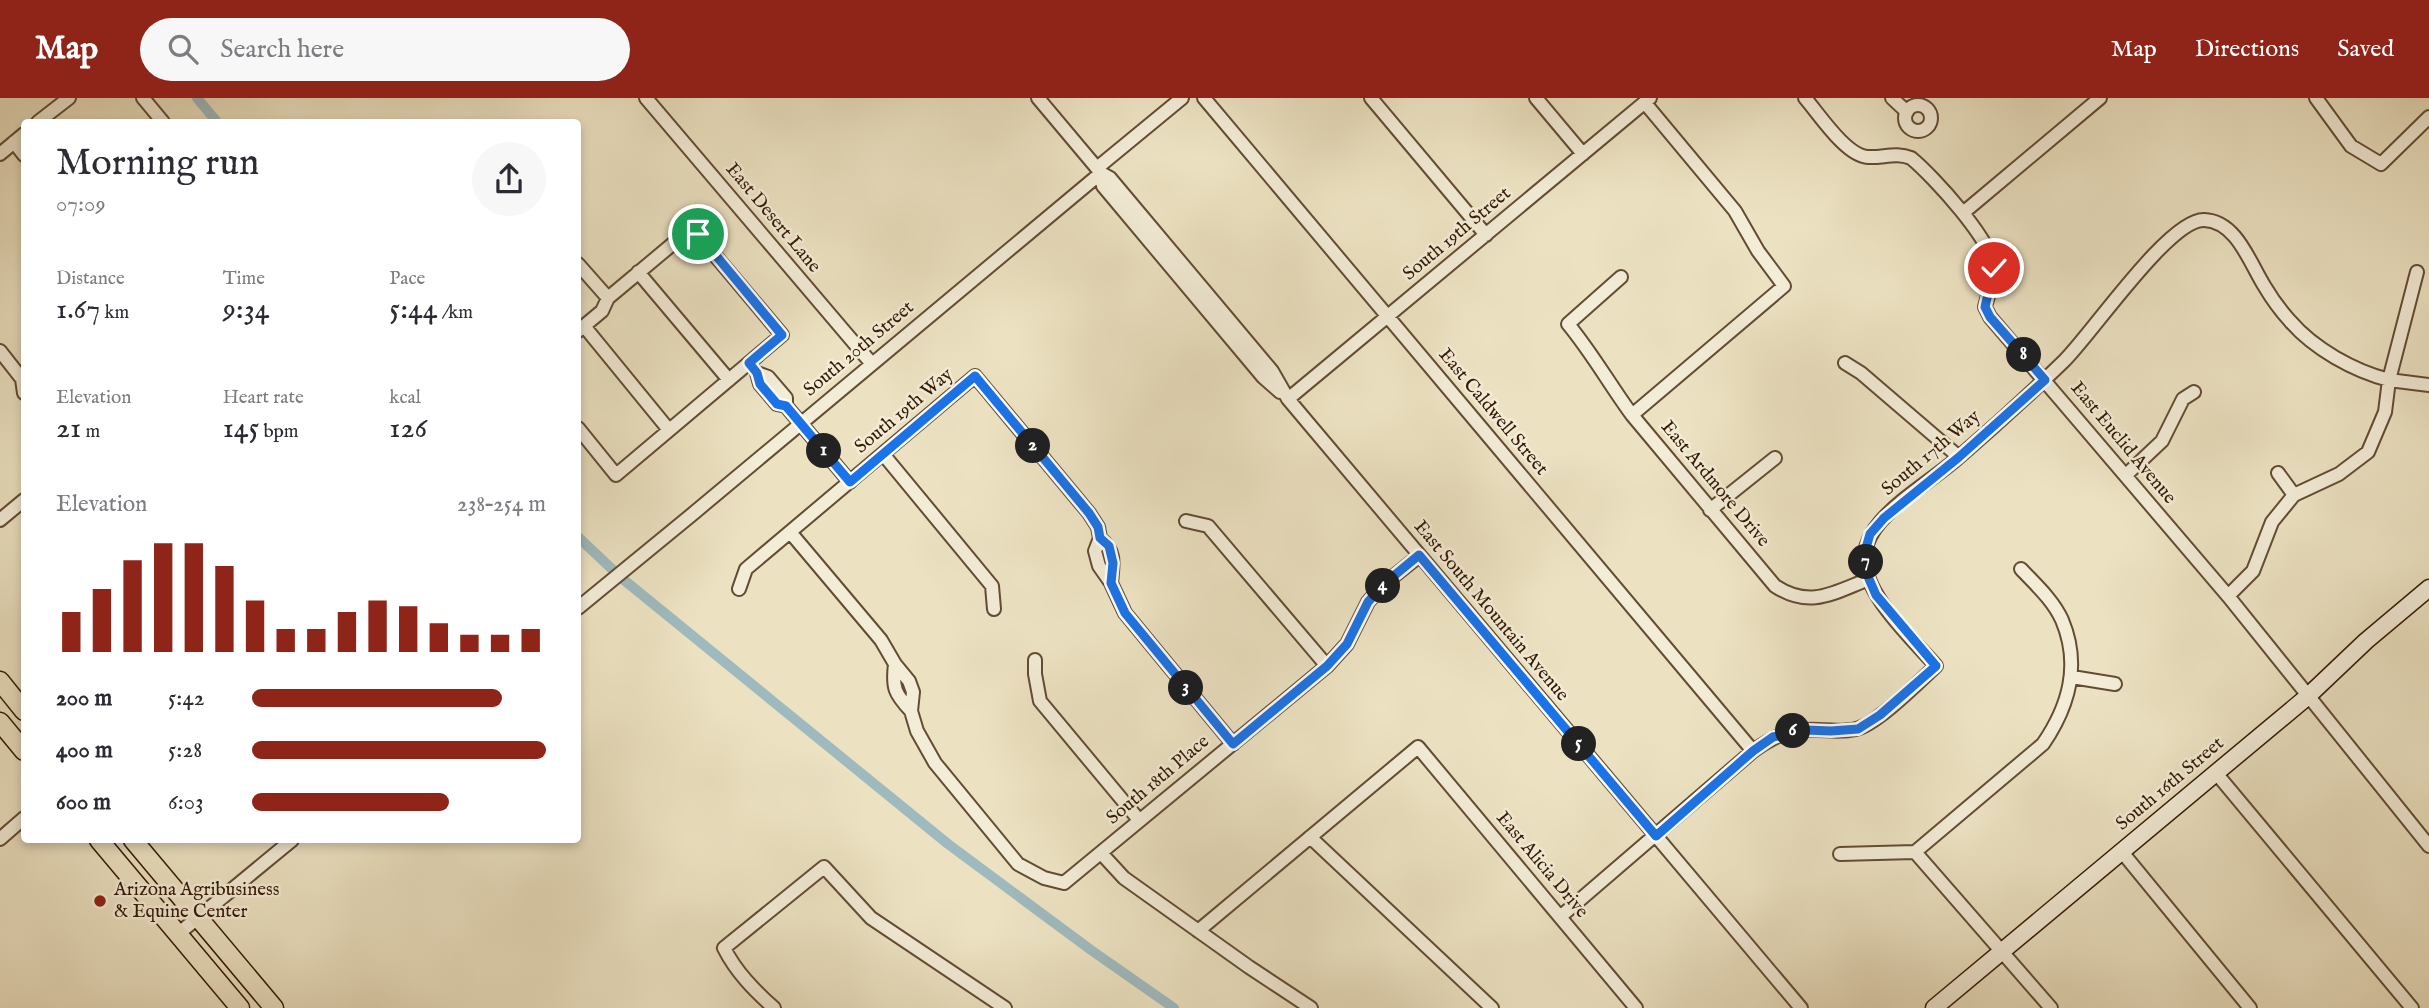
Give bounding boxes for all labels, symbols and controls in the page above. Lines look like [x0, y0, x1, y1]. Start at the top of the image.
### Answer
search box [140, 18, 630, 81]
text: Map [35, 28, 98, 70]
icon: search [164, 30, 202, 68]
text: Search here [220, 33, 344, 66]
text: Map [2111, 34, 2157, 65]
text: Directions [2195, 34, 2299, 65]
text: Saved [2337, 34, 2394, 65]
text: Morning run [56, 140, 259, 188]
button: share [472, 142, 546, 216]
street label: East Desert Lane [720, 158, 826, 278]
street label: South 19th Street [1398, 181, 1516, 286]
text: 07:09 [56, 190, 105, 219]
pin [668, 204, 728, 264]
icon: arrive [679, 215, 717, 253]
pin [1964, 238, 2024, 298]
icon: check [1975, 249, 2013, 287]
text: Distance [56, 267, 125, 291]
text: Time [223, 267, 265, 291]
text: Pace [389, 267, 425, 291]
text: 1.67 [56, 291, 100, 329]
text: 9:34 [223, 291, 270, 329]
text: 5:44 [389, 291, 438, 329]
street label: South 20th Street [799, 296, 919, 402]
text: km [100, 301, 129, 325]
text: /km [438, 301, 473, 325]
pin: 8 [2007, 338, 2042, 372]
text: 8 [2020, 342, 2027, 366]
street label: East Caldwell Street [1433, 344, 1553, 481]
street label: South 19th Way [850, 363, 959, 459]
street label: East Euclid Avenue [2065, 377, 2181, 509]
text: Elevation [56, 386, 131, 410]
text: Heart rate [223, 386, 304, 410]
text: kcal [389, 386, 421, 410]
street label: South 17th Way [1877, 404, 1986, 501]
text: 21 [56, 410, 81, 448]
text: 145 [223, 410, 259, 448]
text: 126 [389, 410, 427, 448]
street label: East Ardmore Drive [1655, 416, 1775, 552]
text: m [81, 420, 100, 444]
text: bpm [259, 420, 299, 444]
pin: 2 [1016, 428, 1050, 464]
text: 2 [1028, 433, 1037, 457]
pin: 1 [806, 434, 842, 468]
text: 1 [820, 438, 827, 462]
text: Elevation [56, 490, 147, 519]
text: 238–254 m [457, 490, 546, 519]
street label: East South Mountain Avenue [1408, 516, 1574, 707]
pin: 7 [1848, 545, 1884, 580]
text: 7 [1861, 549, 1870, 573]
pin: 4 [1366, 568, 1400, 603]
text: 4 [1378, 573, 1387, 597]
pin: 3 [1168, 670, 1204, 706]
text: 3 [1182, 675, 1189, 699]
text: 200 m [56, 684, 112, 713]
text: 5:42 [168, 684, 204, 713]
pin: 6 [1776, 714, 1811, 748]
text: 6 [1788, 718, 1797, 742]
pin: 5 [1562, 726, 1596, 762]
street label: South 18th Place [1102, 730, 1215, 830]
text: 5 [1575, 731, 1582, 755]
street label: South 16th Street [2111, 732, 2229, 836]
text: 400 m [56, 736, 113, 765]
text: 5:28 [168, 736, 202, 765]
text: 600 m [56, 788, 111, 817]
text: 6:03 [168, 788, 204, 817]
street label: East Alicia Drive [1490, 807, 1594, 923]
place label: Arizona Agribusiness & Equine Center [113, 878, 279, 924]
marker: Arizona Agribusiness & Equine Center [92, 893, 108, 909]

